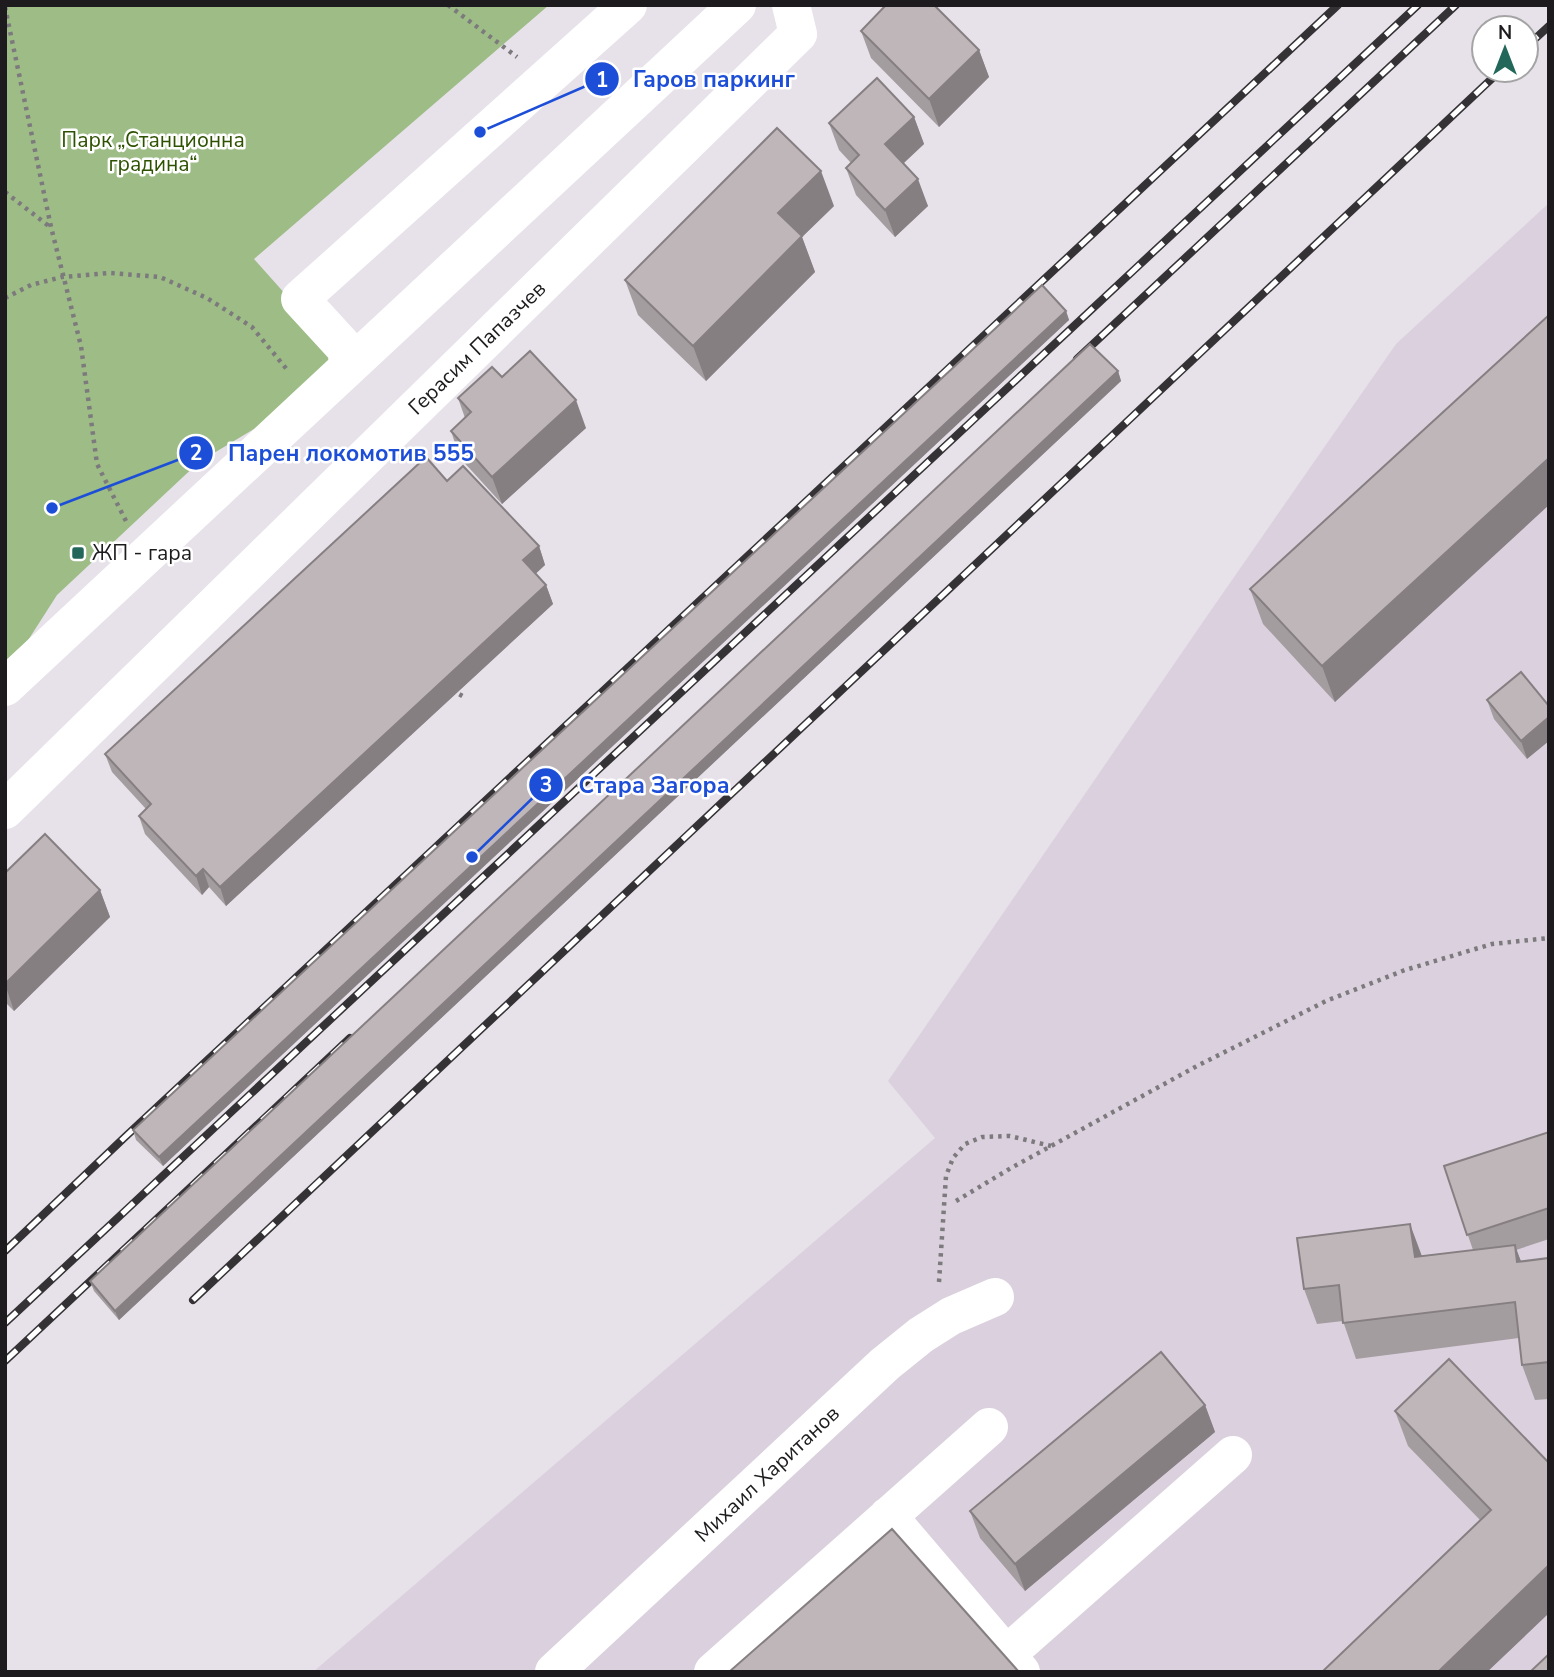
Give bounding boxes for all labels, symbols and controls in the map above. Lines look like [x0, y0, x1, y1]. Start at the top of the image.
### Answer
north arrow [1470, 14, 1540, 84]
text: N [1498, 20, 1512, 46]
callout: Гаров паркинг [584, 57, 809, 101]
text: Гаров паркинг [633, 64, 796, 95]
text: 1 [596, 66, 608, 94]
park label: Парк „Станционна градина“ [61, 126, 245, 178]
street label: Герасим Папазчев [402, 275, 552, 421]
callout: Парен локомотив 555 [179, 431, 488, 475]
text: Парен локомотив 555 [228, 438, 474, 469]
text: 2 [190, 439, 202, 467]
place label: ЖП - гара [92, 539, 192, 567]
marker: ЖП - гара [70, 545, 86, 561]
callout: Стара Загора [529, 763, 743, 807]
text: Стара Загора [578, 770, 730, 801]
text: 3 [540, 771, 552, 799]
street label: Михаил Хаританов [689, 1400, 845, 1548]

